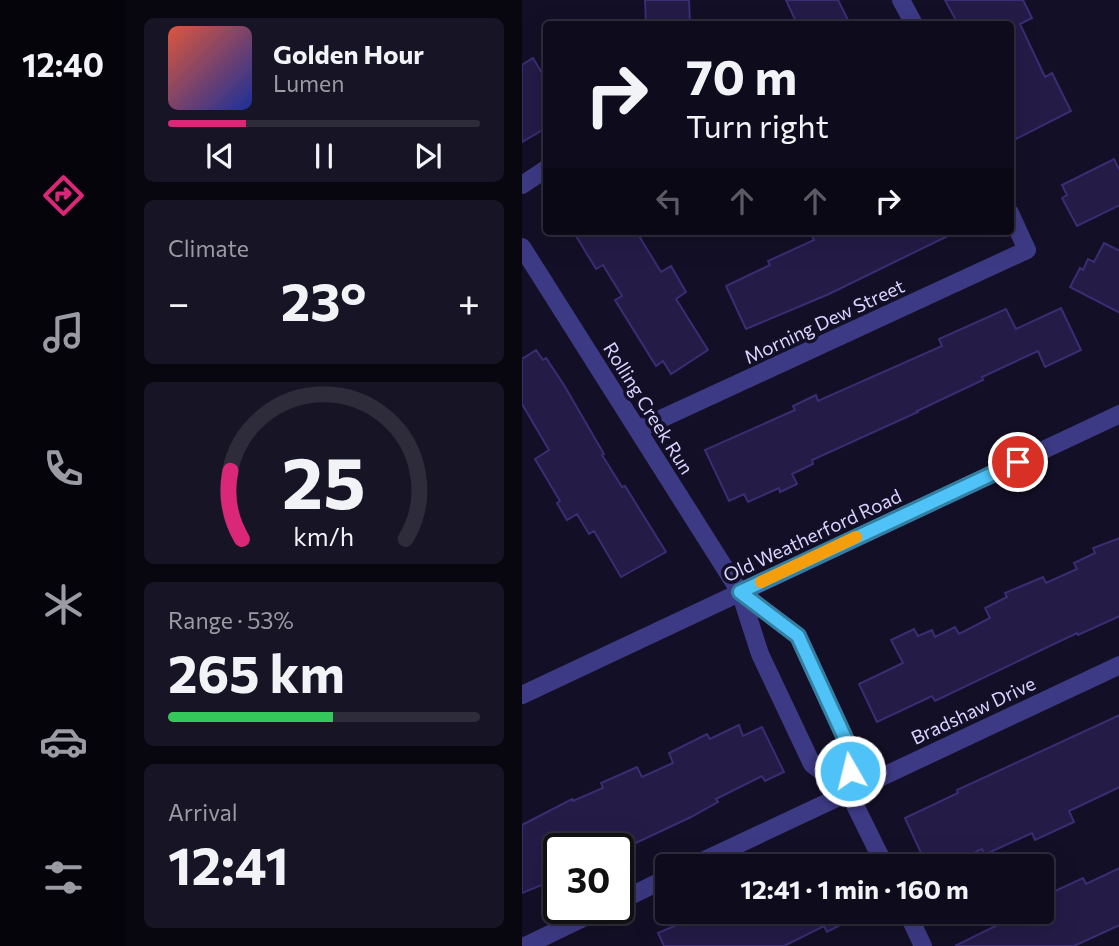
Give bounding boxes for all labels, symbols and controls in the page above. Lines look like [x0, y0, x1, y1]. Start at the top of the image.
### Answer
text: Golden Hour [273, 38, 424, 69]
text: 12:40 [22, 44, 104, 84]
text: 70 m [686, 45, 797, 105]
icon: right [571, 49, 662, 140]
text: Lumen [273, 69, 344, 97]
text: Turn right [686, 105, 829, 145]
icon: previous [201, 137, 239, 175]
icon: pause [305, 137, 343, 175]
icon: next [409, 137, 447, 175]
icon: directions [39, 171, 88, 220]
icon: left [650, 182, 688, 220]
icon: ahead [723, 182, 761, 220]
icon: ahead [796, 182, 834, 220]
icon: right [869, 182, 907, 220]
text: Climate [168, 234, 249, 262]
text: 23° [281, 268, 367, 332]
street label: Morning Dew Street [740, 274, 908, 368]
text: − [168, 278, 190, 325]
text: + [458, 278, 480, 325]
icon: music [39, 308, 88, 357]
street label: Rolling Creek Run [599, 338, 699, 478]
pin [988, 432, 1048, 492]
text: 25 [282, 435, 366, 524]
icon: arrive [999, 443, 1037, 481]
icon: phone [39, 444, 88, 493]
street label: Old Weatherford Road [719, 484, 905, 586]
text: km/h [294, 521, 354, 551]
icon: climate [39, 580, 88, 629]
text: Range · 53% [168, 606, 294, 634]
text: 265 km [168, 640, 345, 704]
street label: Bradshaw Drive [907, 671, 1039, 749]
icon: car [39, 717, 88, 766]
position arrow [813, 734, 887, 808]
text: Arrival [168, 798, 238, 826]
text: 12:41 [168, 832, 289, 896]
speed limit sign: 30 [543, 833, 634, 924]
icon: filters [39, 853, 88, 902]
text: 12:41 · 1 min · 160 m [740, 873, 969, 904]

